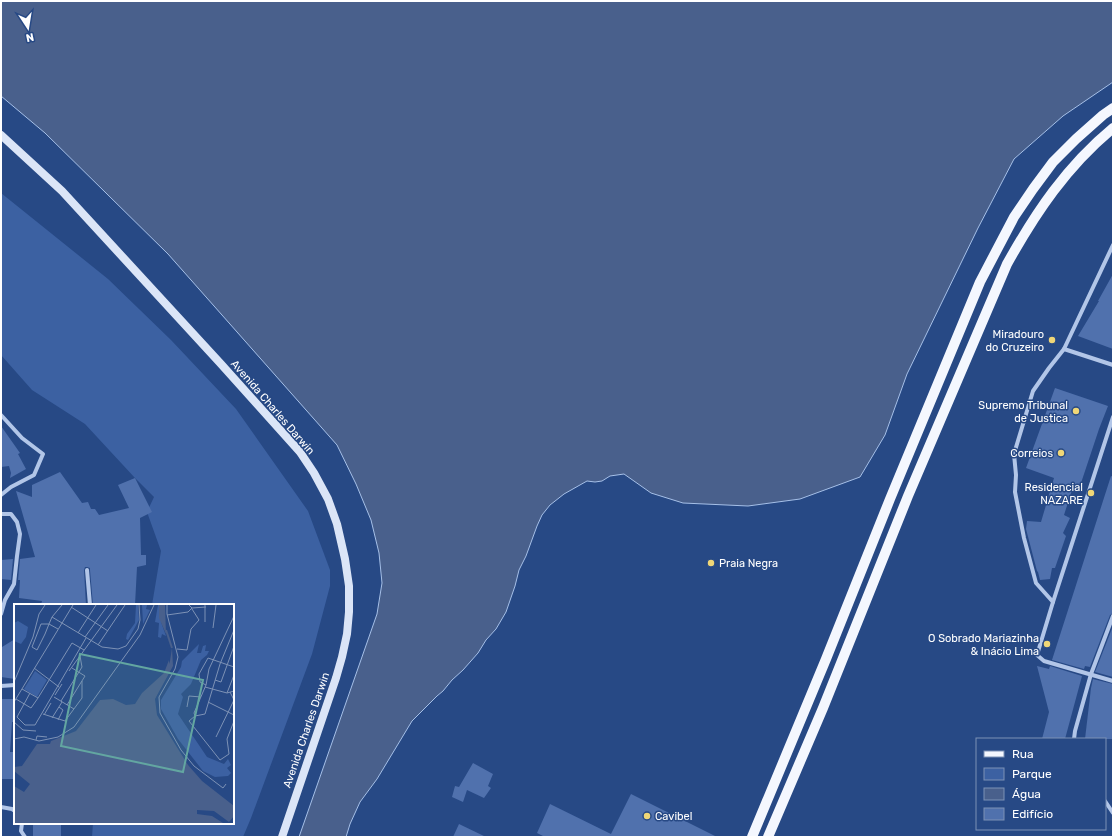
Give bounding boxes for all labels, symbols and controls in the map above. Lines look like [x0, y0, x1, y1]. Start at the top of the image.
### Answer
north arrow [8, 8, 48, 48]
text: N [25, 30, 35, 44]
place label: Miradouro do Cruzeiro [986, 328, 1044, 354]
marker: Miradouro do Cruzeiro [1047, 335, 1057, 345]
street label: Avenida Charles Darwin [228, 357, 317, 457]
place label: Supremo Tribunal de Justica [978, 399, 1068, 425]
marker: Supremo Tribunal de Justica [1071, 406, 1081, 416]
place label: Correios [1010, 447, 1053, 460]
marker: Correios [1056, 448, 1066, 458]
place label: Residencial NAZARE [1025, 481, 1083, 507]
marker: Residencial NAZARE [1086, 488, 1096, 498]
place label: Praia Negra [719, 557, 778, 570]
marker: Praia Negra [706, 558, 716, 568]
inset map [14, 604, 234, 824]
place label: O Sobrado Mariazinha & Inácio Lima [928, 632, 1039, 658]
marker: O Sobrado Mariazinha & Inácio Lima [1042, 639, 1052, 649]
street label: Avenida Charles Darwin [281, 671, 332, 790]
legend [976, 738, 1106, 830]
text: Rua [1012, 747, 1034, 761]
text: Parque [1012, 767, 1052, 781]
text: Água [1012, 787, 1041, 801]
text: Edifício [1012, 807, 1053, 821]
place label: Cavibel [655, 810, 692, 823]
marker: Cavibel [642, 811, 652, 821]

